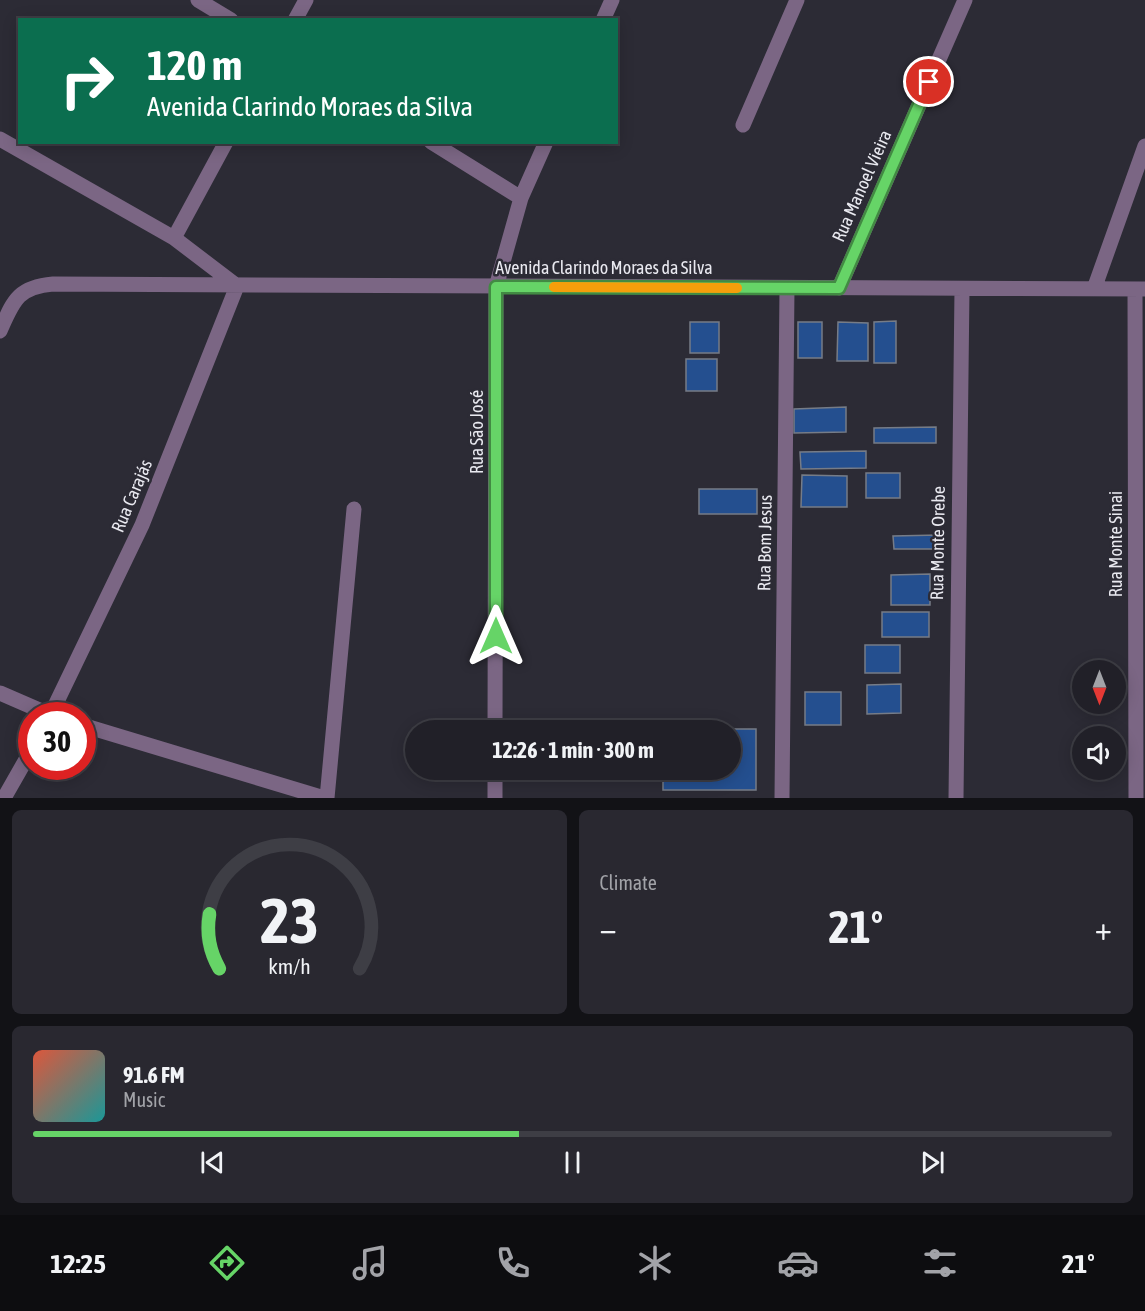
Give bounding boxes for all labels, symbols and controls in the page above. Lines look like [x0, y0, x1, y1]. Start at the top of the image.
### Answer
text: 120 m [147, 41, 242, 89]
icon: right [48, 42, 126, 120]
pin [903, 56, 954, 107]
icon: arrive [912, 65, 945, 98]
text: Avenida Clarindo Moraes da Silva [147, 91, 473, 122]
street label: Rua Manoel Vieira [828, 127, 896, 245]
street label: Avenida Clarindo Moraes da Silva [495, 257, 713, 278]
street label: Rua São José [466, 390, 487, 474]
street label: Rua Carajás [107, 456, 156, 535]
street label: Rua Monte Orebe [926, 486, 949, 600]
street label: Rua Monte Sinai [1105, 491, 1126, 597]
street label: Rua Bom Jesus [753, 495, 776, 591]
position arrow [464, 604, 528, 668]
north arrow [1072, 660, 1126, 714]
map controls [1072, 660, 1126, 780]
speed limit sign: 30 [18, 702, 96, 780]
button: sound [1072, 726, 1126, 780]
text: 12:26 · 1 min · 300 m [492, 737, 654, 763]
text: Climate [600, 871, 657, 894]
text: 23 [260, 885, 319, 956]
text: 21° [828, 901, 883, 953]
text: − [600, 909, 617, 947]
text: + [1095, 909, 1112, 947]
text: km/h [268, 954, 311, 979]
text: 91.6 FM [123, 1062, 185, 1088]
text: Music [123, 1088, 165, 1111]
icon: previous [196, 1146, 229, 1179]
icon: pause [556, 1146, 589, 1179]
icon: next [916, 1146, 949, 1179]
icon: directions [206, 1242, 248, 1284]
icon: music [349, 1242, 391, 1284]
icon: phone [492, 1242, 534, 1284]
icon: climate [634, 1242, 676, 1284]
icon: car [777, 1242, 819, 1284]
icon: filters [919, 1242, 961, 1284]
text: 12:25 [50, 1248, 106, 1279]
text: 21° [1062, 1248, 1095, 1279]

